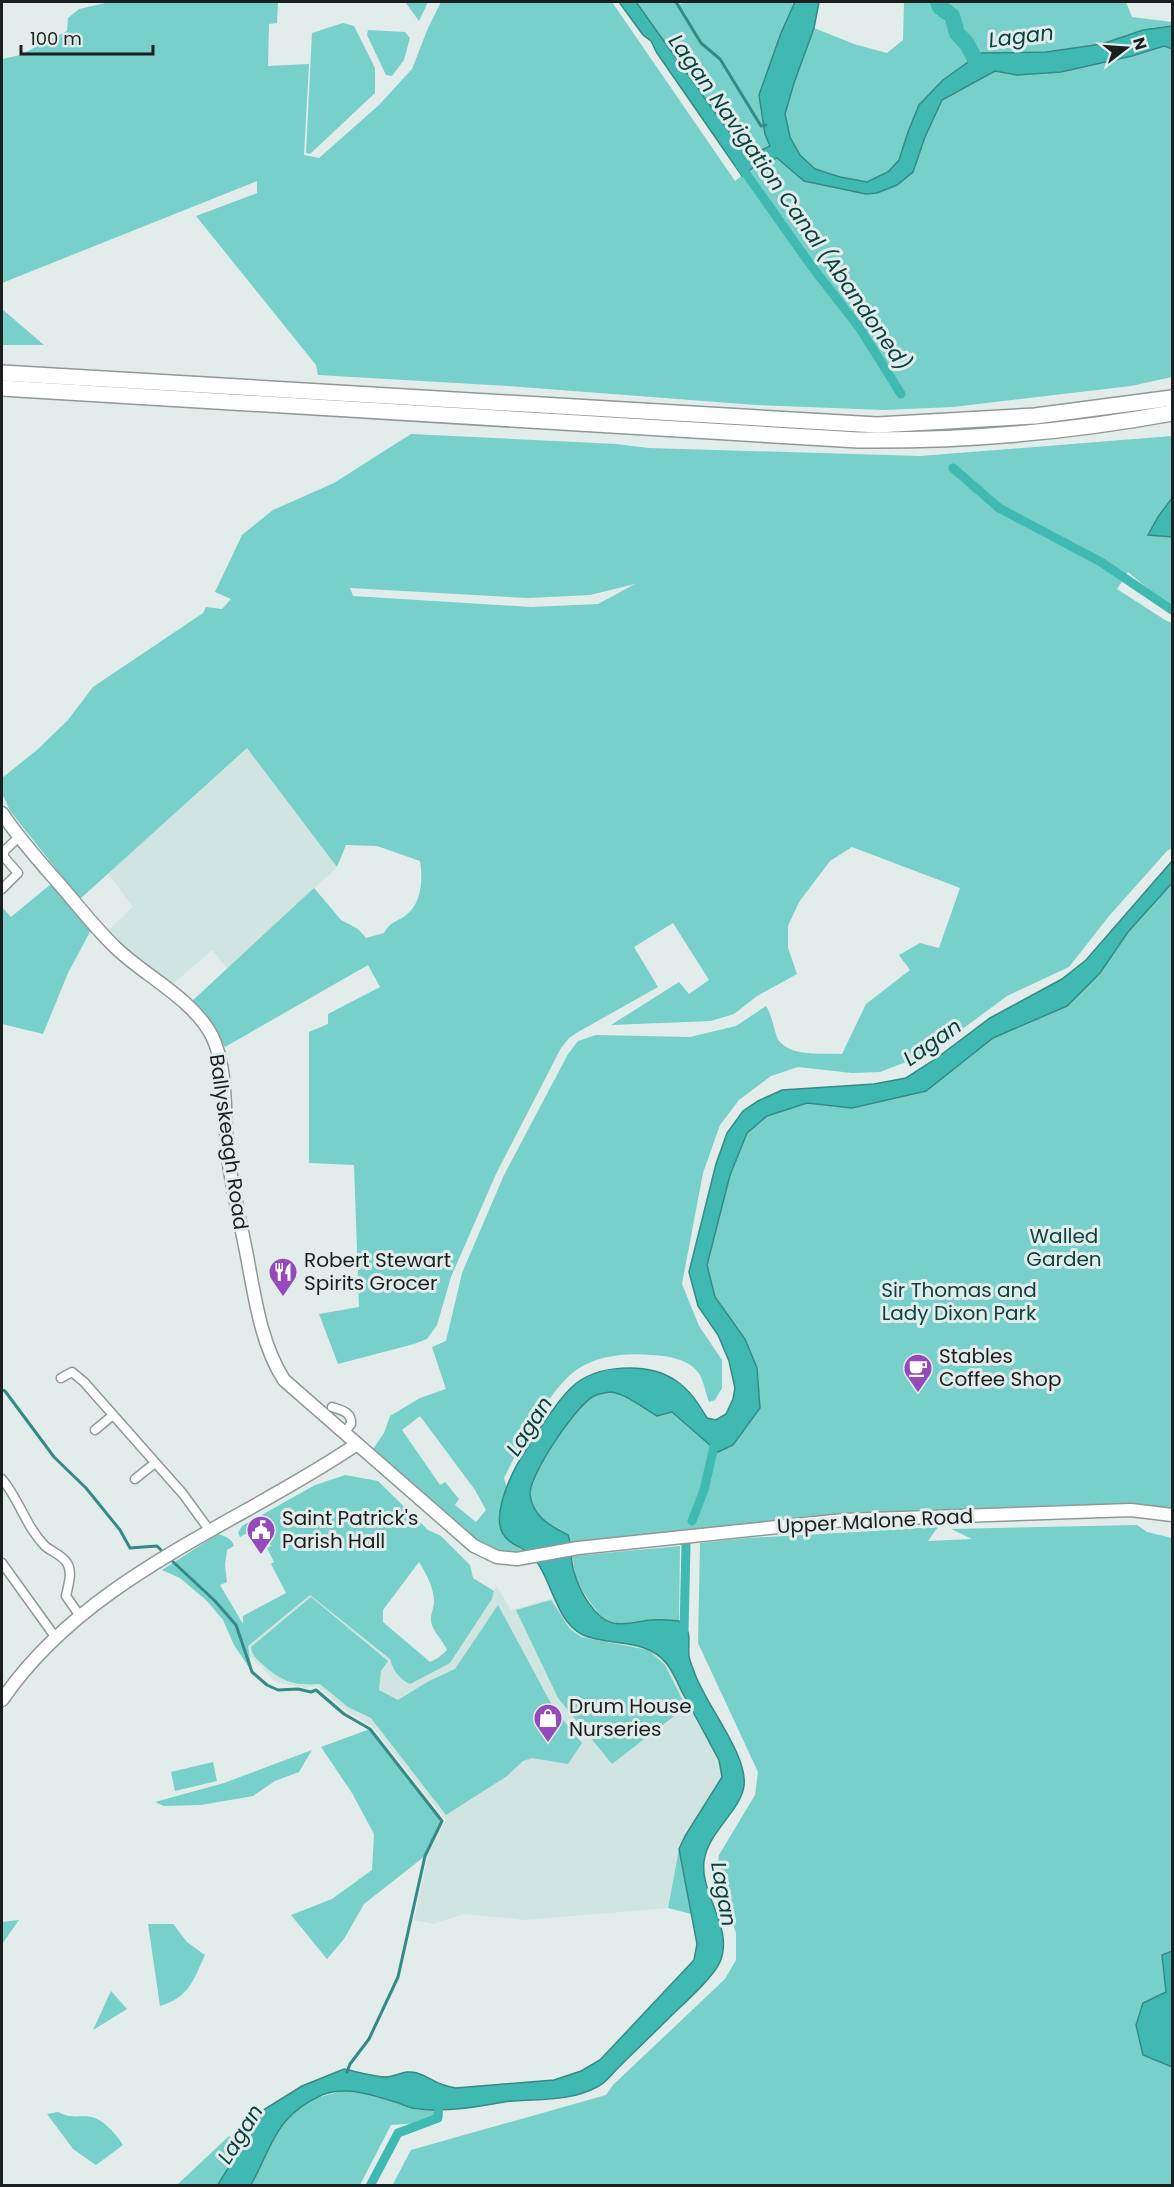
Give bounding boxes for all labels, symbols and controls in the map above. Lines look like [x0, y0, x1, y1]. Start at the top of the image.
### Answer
scale bar [21, 18, 153, 56]
water label: Lagan [987, 18, 1055, 54]
north arrow [1096, 18, 1156, 78]
text: 100 m [30, 26, 82, 51]
water label: Lagan Navigation Canal (Abandoned) [662, 28, 918, 376]
text: N [1127, 35, 1153, 53]
water label: Lagan [897, 1011, 967, 1073]
street label: Ballyskeagh Road [203, 1052, 255, 1232]
park label: Walled Garden [1026, 1222, 1102, 1273]
place label: Robert Stewart Spirits Grocer [304, 1246, 451, 1297]
restaurant icon: Robert Stewart Spirits Grocer [267, 1256, 299, 1298]
park label: Sir Thomas and Lady Dixon Park [881, 1276, 1037, 1327]
place label: Stables Coffee Shop [939, 1342, 1061, 1393]
cafe icon: Stables Coffee Shop [902, 1352, 934, 1394]
water label: Lagan [499, 1391, 559, 1461]
street label: Upper Malone Road [776, 1502, 974, 1540]
place label: Saint Patrick's Parish Hall [282, 1504, 418, 1555]
public building icon: Saint Patrick's Parish Hall [245, 1514, 277, 1556]
place label: Drum House Nurseries [569, 1692, 692, 1743]
shop icon: Drum House Nurseries [532, 1702, 564, 1744]
water label: Lagan [704, 1859, 744, 1929]
water label: Lagan [210, 2099, 270, 2169]

